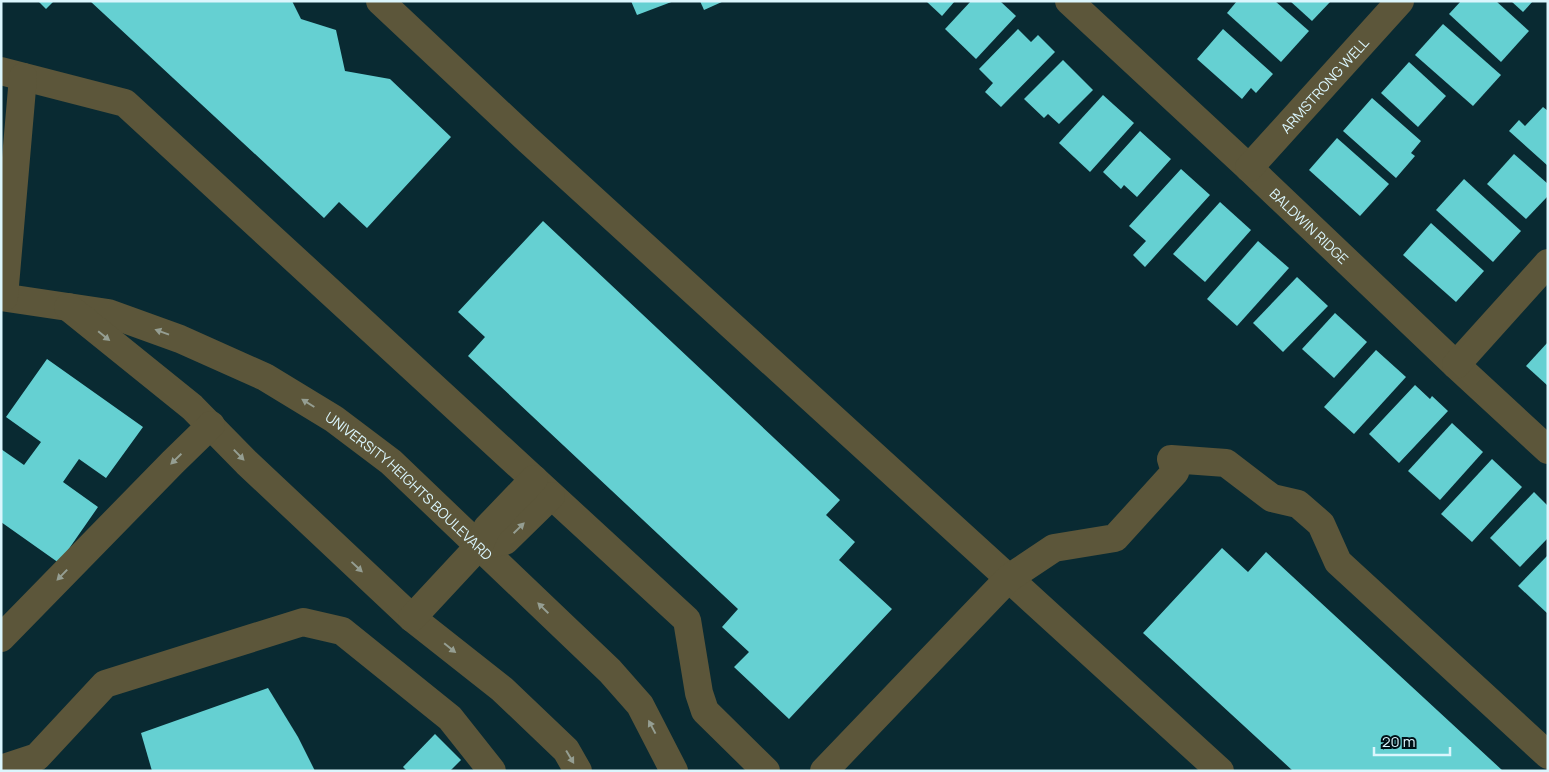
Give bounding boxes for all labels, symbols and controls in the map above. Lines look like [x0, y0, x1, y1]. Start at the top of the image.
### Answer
street label: ARMSTRONG WELL [1276, 33, 1372, 137]
street label: BALDWIN RIDGE [1266, 184, 1353, 268]
one-way arrow [154, 328, 169, 336]
one-way arrow [97, 331, 110, 342]
one-way arrow [301, 399, 314, 408]
street label: UNIVERSITY HEIGHTS BOULEVARD [322, 407, 497, 564]
one-way arrow [233, 449, 245, 461]
one-way arrow [170, 453, 182, 465]
one-way arrow [512, 522, 524, 534]
one-way arrow [351, 561, 363, 573]
one-way arrow [56, 569, 68, 581]
one-way arrow [538, 602, 550, 614]
one-way arrow [443, 643, 456, 654]
one-way arrow [648, 720, 656, 735]
scale bar [1374, 724, 1450, 756]
text: 20 m [1382, 731, 1415, 752]
one-way arrow [565, 750, 574, 763]

